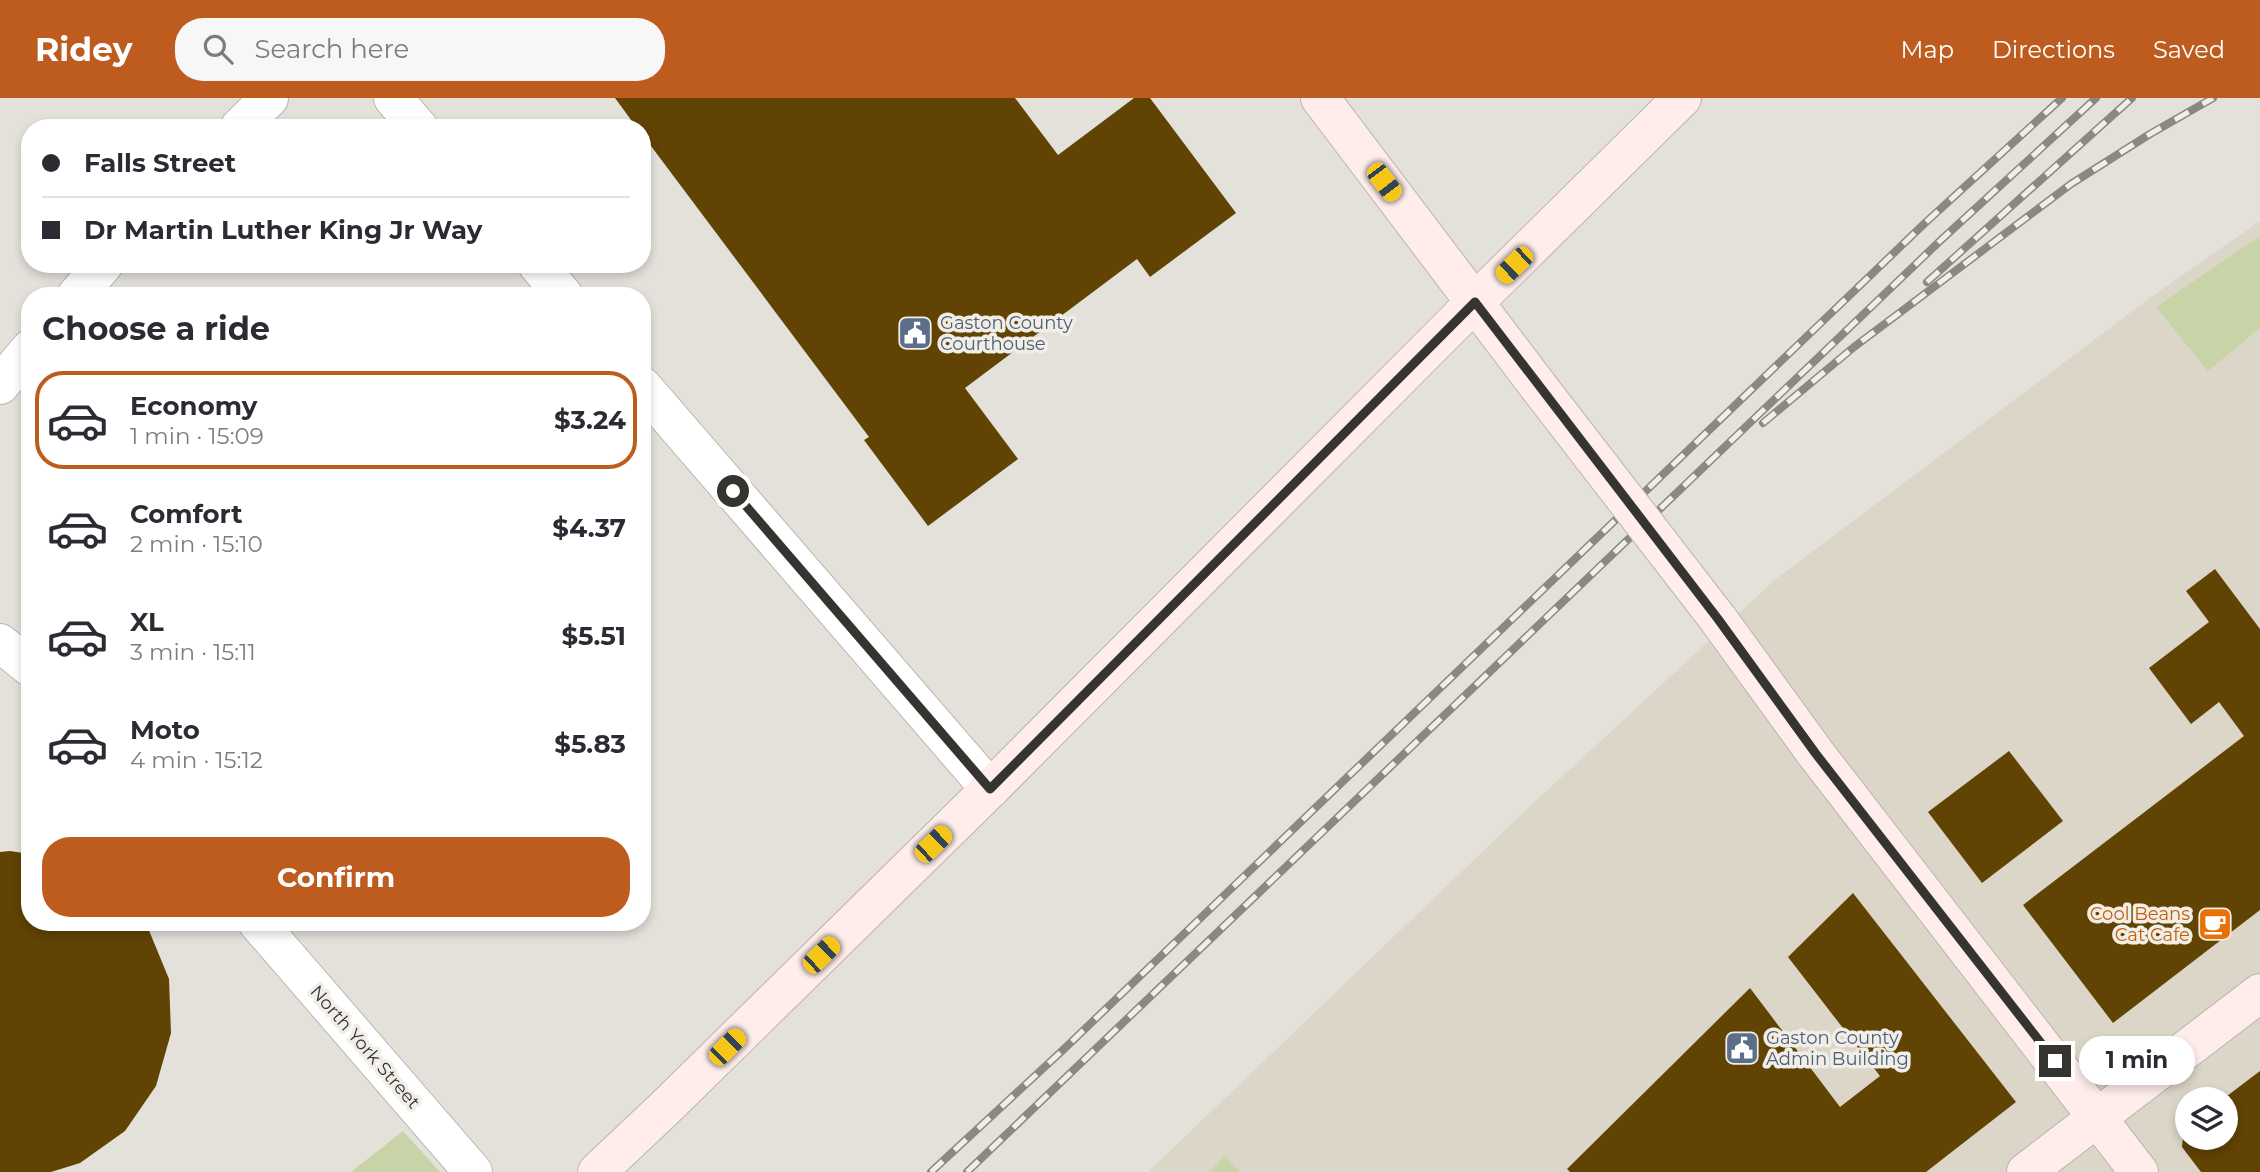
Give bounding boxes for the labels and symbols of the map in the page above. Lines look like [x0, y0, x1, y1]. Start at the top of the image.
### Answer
car [1363, 159, 1406, 205]
car [1492, 243, 1537, 287]
place label: Gaston County Courthouse [940, 312, 1073, 355]
public building icon: Gaston County Courthouse [896, 314, 934, 352]
route start [717, 475, 749, 507]
car [911, 822, 956, 866]
place label: Cool Beans Cat Cafe [2090, 903, 2190, 946]
cafe icon: Cool Beans Cat Cafe [2196, 905, 2234, 943]
car [799, 933, 844, 977]
street label: North York Street [305, 981, 425, 1113]
car [705, 1025, 750, 1069]
place label: Gaston County Admin Building [1766, 1027, 1909, 1070]
public building icon: Gaston County Admin Building [1723, 1029, 1761, 1067]
callout: 1 min [2080, 1037, 2195, 1086]
route end [2039, 1045, 2071, 1077]

